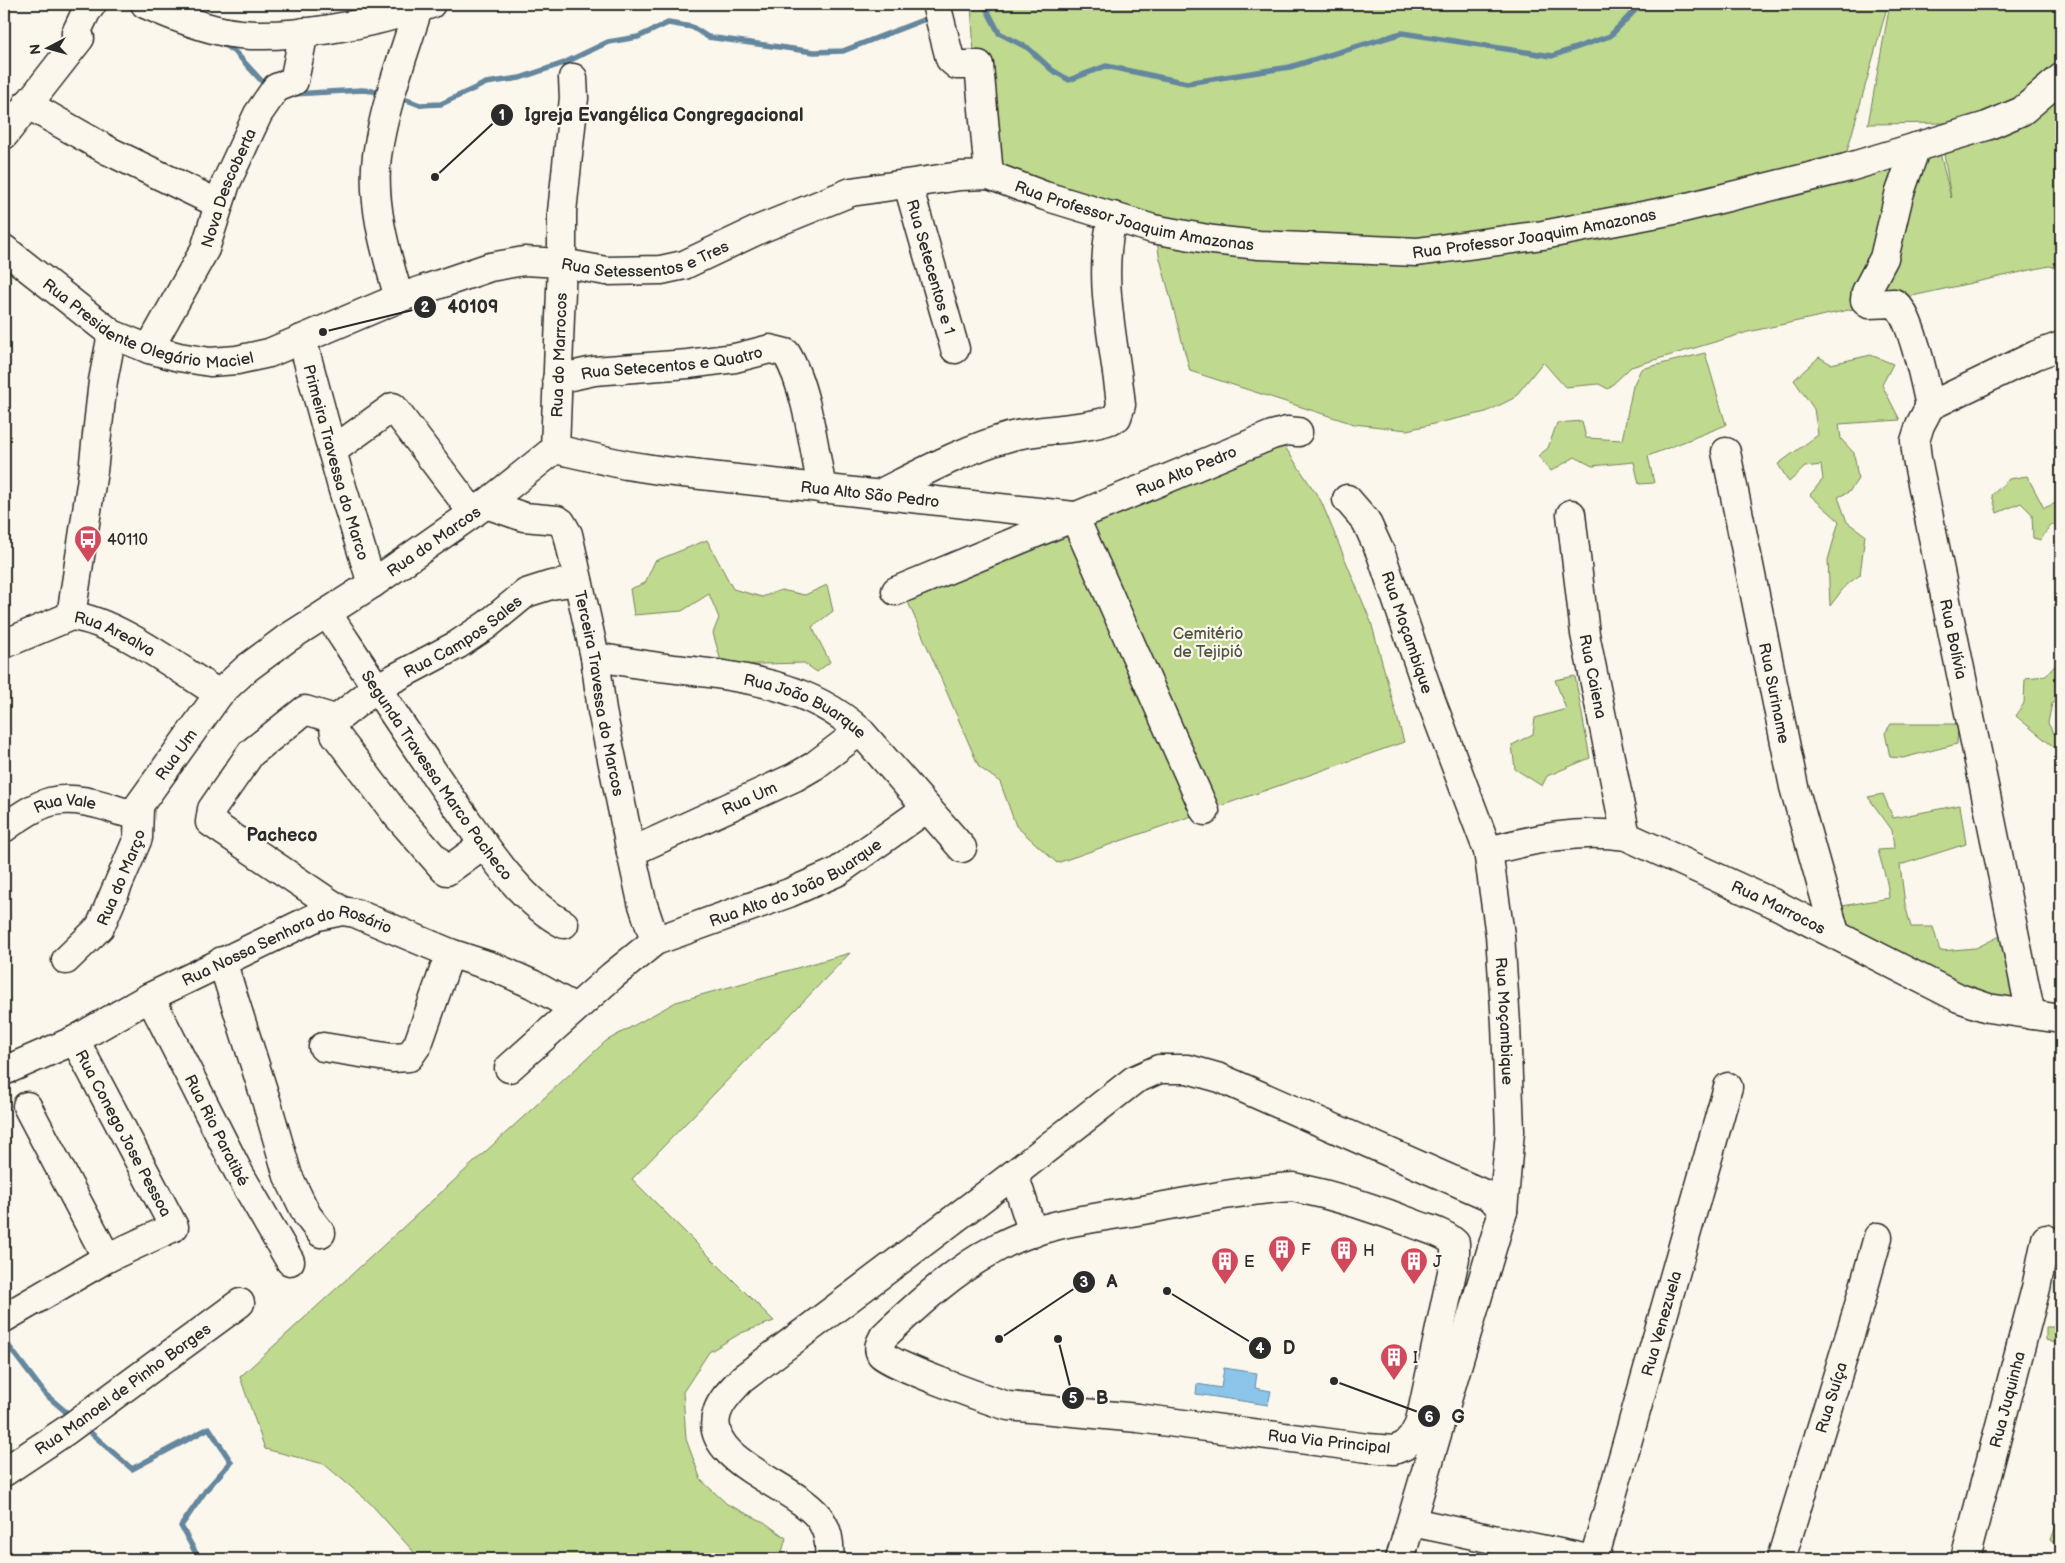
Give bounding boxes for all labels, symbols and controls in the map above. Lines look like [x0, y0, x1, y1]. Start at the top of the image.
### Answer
north arrow [22, 22, 72, 72]
text: N [27, 43, 45, 55]
callout: Igreja Evangélica Congregacional [490, 98, 814, 131]
text: Igreja Evangélica Congregacional [525, 105, 803, 126]
text: 1 [499, 106, 505, 125]
street label: Nova Descoberta [198, 126, 261, 250]
street label: Rua Professor Joaquim Amazonas [1012, 177, 1255, 255]
street label: Rua Setecentos e 1 [902, 198, 958, 337]
street label: Rua Professor Joaquim Amazonas [1411, 206, 1658, 264]
street label: Rua Setessentos e Tres [560, 237, 732, 282]
street label: Rua Presidente Olegário Maciel [38, 275, 256, 373]
callout: 40109 [413, 290, 509, 323]
street label: Rua do Marrocos [548, 292, 572, 418]
text: 40109 [447, 297, 499, 318]
text: 2 [421, 298, 430, 317]
street label: Rua Setecentos e Quatro [579, 343, 765, 385]
street label: Primeira Travessa do Marco [298, 363, 372, 563]
street label: Rua Alto Pedro [1133, 443, 1240, 501]
street label: Rua Alto São Pedro [799, 478, 940, 512]
street label: Rua do Marcos [384, 503, 485, 582]
bus stop icon: 40110 [73, 524, 103, 563]
place label: 40110 [107, 531, 148, 550]
street label: Rua Moçambique [1377, 569, 1436, 697]
street label: Terceira Travessa do Marcos [570, 589, 627, 798]
street label: Rua Campos Sales [401, 592, 526, 683]
street label: Rua Bolívia [1935, 597, 1970, 681]
street label: Rua Arealva [72, 608, 158, 661]
park label: Cemitério de Tejipió [1173, 625, 1243, 662]
street label: Rua Caiena [1574, 633, 1610, 720]
street label: Rua Suriname [1754, 641, 1793, 746]
street label: Segunda Travessa Marco Pacheco [357, 667, 516, 885]
street label: Rua João Buarque [742, 671, 870, 743]
street label: Rua Um [152, 726, 202, 784]
street label: Rua Um [719, 778, 780, 820]
street label: Rua Vale [31, 791, 98, 818]
district label: Pacheco [247, 825, 317, 846]
street label: Rua do Março [94, 830, 149, 929]
street label: Rua Alto do João Buarque [707, 835, 886, 932]
street label: Rua Marrocos [1728, 877, 1828, 939]
street label: Rua Nossa Senhora do Rosário [179, 903, 395, 991]
street label: Rua Moçambique [1491, 956, 1516, 1086]
street label: Rua Conego Jose Pessoa [71, 1047, 175, 1220]
street label: Rua Rio Paratibé [180, 1072, 253, 1190]
building icon: F [1267, 1234, 1297, 1273]
building icon: H [1329, 1235, 1359, 1274]
place label: F [1301, 1241, 1311, 1260]
place label: H [1363, 1242, 1375, 1261]
building icon: E [1210, 1246, 1240, 1285]
building icon: J [1399, 1246, 1429, 1285]
place label: E [1244, 1253, 1255, 1272]
place label: J [1433, 1253, 1442, 1272]
callout: A [1071, 1265, 1127, 1298]
street label: Rua Venezuela [1638, 1269, 1686, 1379]
text: A [1106, 1272, 1119, 1293]
text: 3 [1080, 1273, 1089, 1292]
street label: Rua Manoel de Pinho Borges [32, 1320, 215, 1460]
callout: D [1248, 1331, 1305, 1364]
text: D [1283, 1338, 1295, 1359]
text: 4 [1256, 1339, 1265, 1358]
building icon: I [1379, 1342, 1409, 1381]
place label: I [1413, 1349, 1418, 1368]
street label: Rua Juquinha [1987, 1349, 2030, 1450]
street label: Rua Suíça [1812, 1360, 1852, 1436]
callout: B [1061, 1381, 1118, 1414]
text: B [1096, 1388, 1109, 1409]
text: 5 [1069, 1389, 1078, 1408]
callout: G [1417, 1400, 1475, 1433]
text: G [1451, 1407, 1465, 1428]
text: 6 [1424, 1408, 1434, 1427]
street label: Rua Via Principal [1267, 1427, 1391, 1458]

